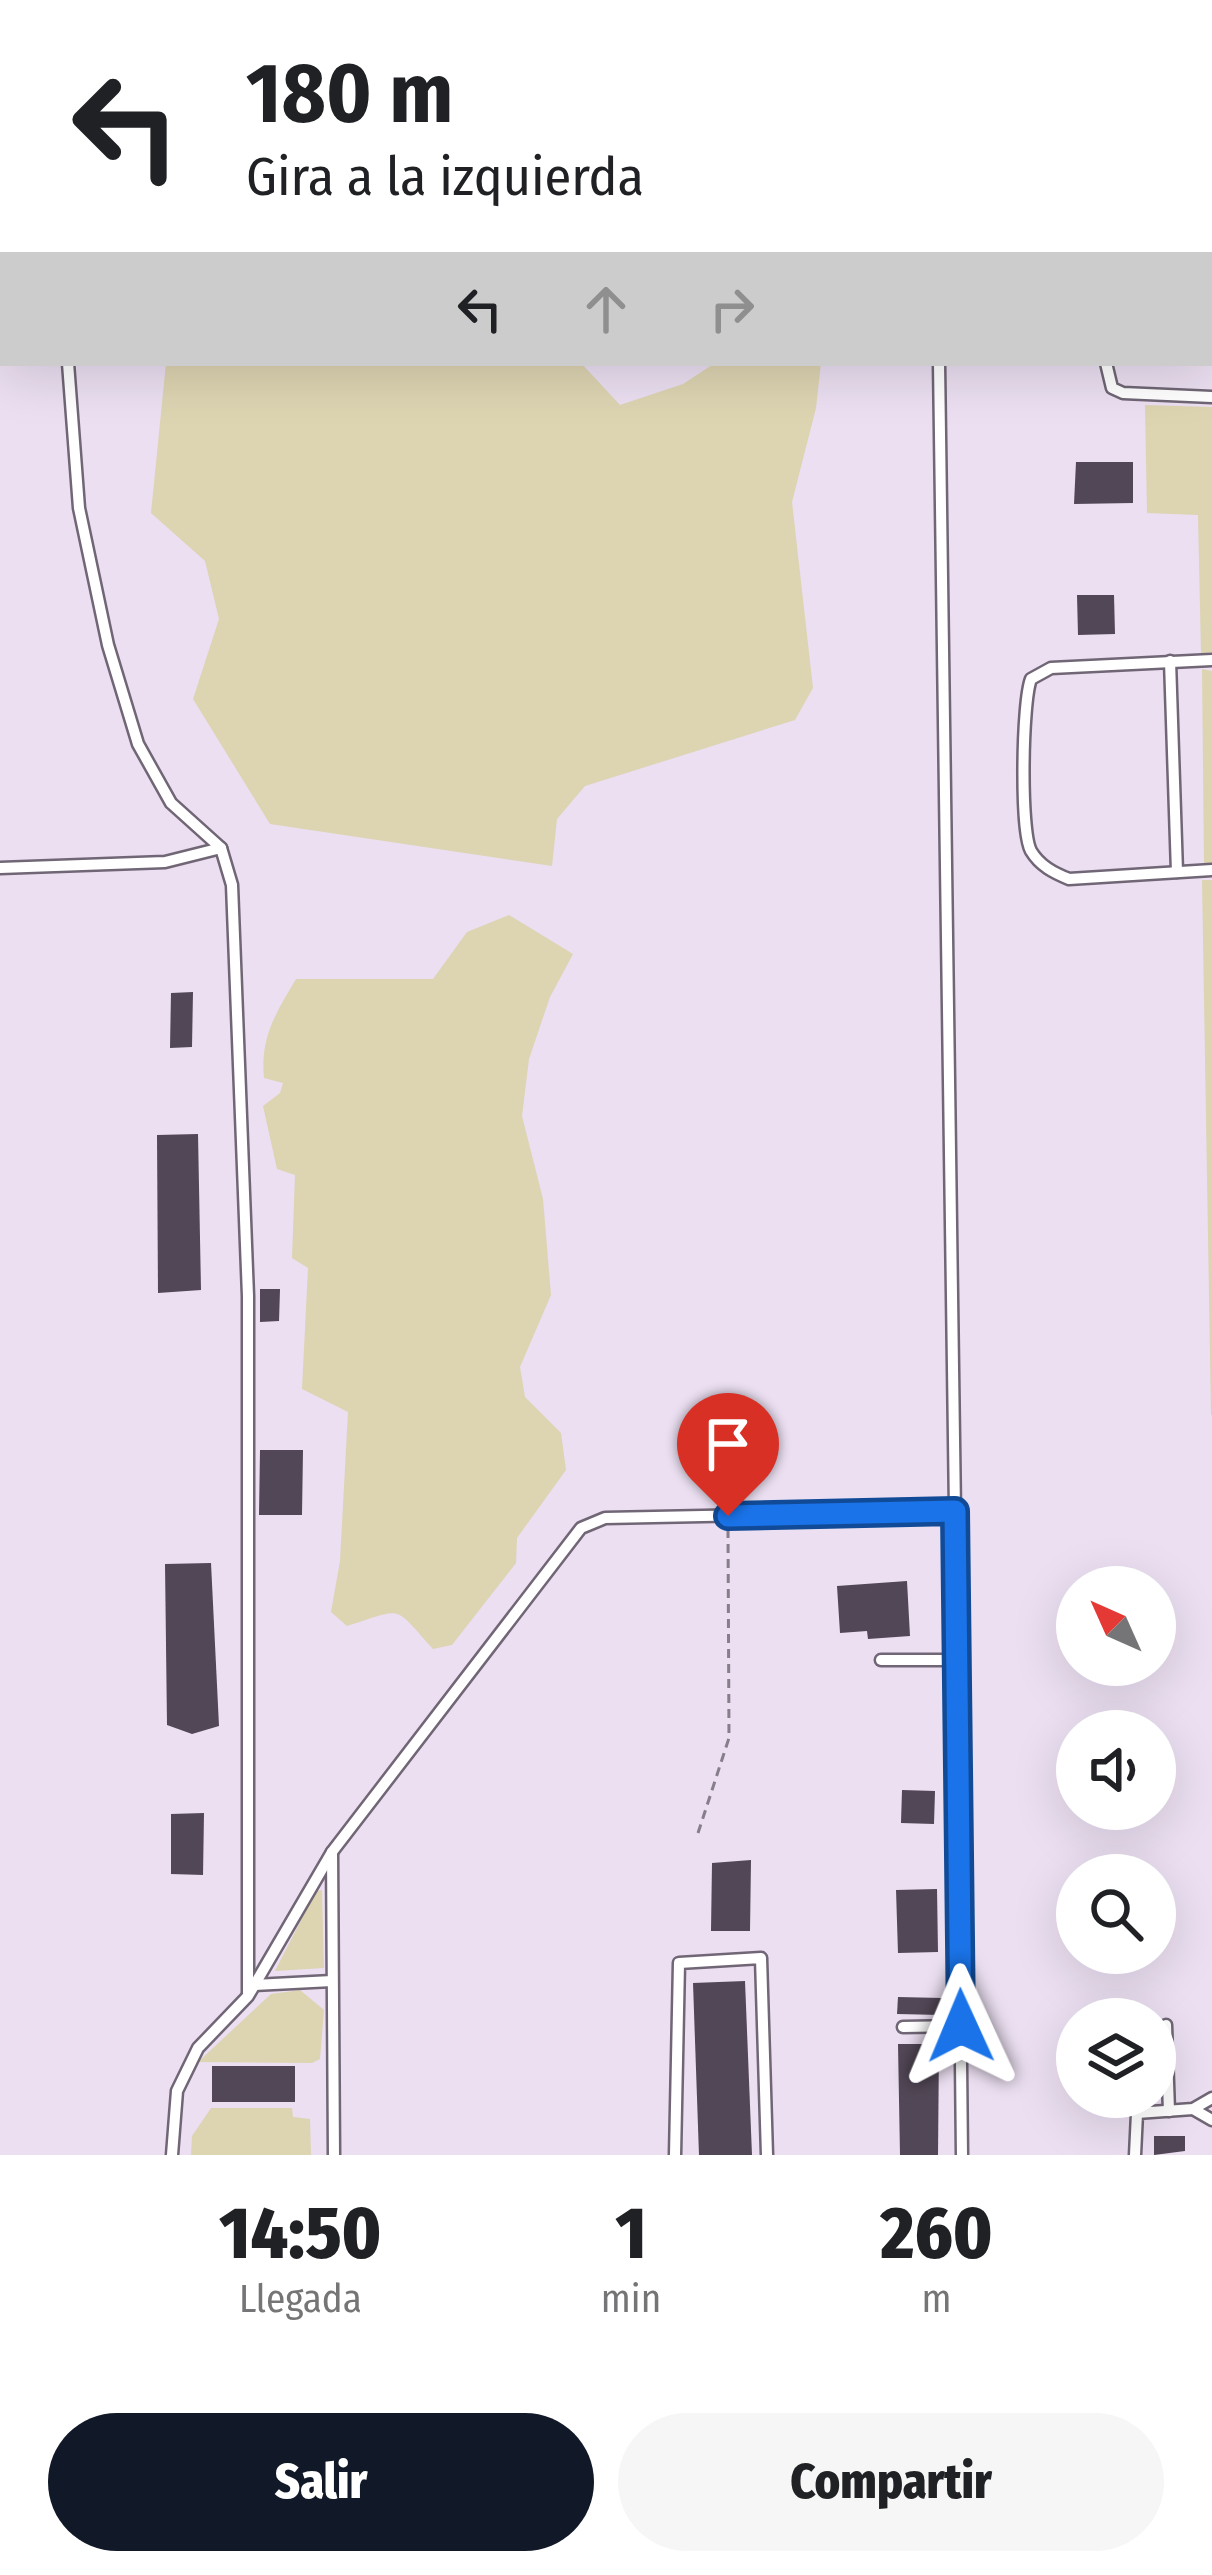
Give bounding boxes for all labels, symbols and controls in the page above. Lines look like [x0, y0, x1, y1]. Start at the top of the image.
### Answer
text: 180 m [246, 43, 453, 144]
icon: left [48, 48, 204, 204]
text: Gira a la izquierda [246, 145, 644, 209]
icon: left [447, 276, 513, 342]
icon: ahead [573, 276, 639, 342]
icon: right [699, 276, 765, 342]
pin [677, 1393, 779, 1516]
icon: arrive [695, 1411, 761, 1477]
north arrow [1056, 1566, 1176, 1686]
map controls [1056, 1566, 1176, 2118]
button: sound [1056, 1710, 1176, 1830]
button: search [1056, 1854, 1176, 1974]
position arrow [898, 1963, 1024, 2089]
button: layers [1056, 1998, 1176, 2118]
text: 14:50 [219, 2191, 382, 2277]
text: 1 [615, 2191, 647, 2277]
text: 260 [881, 2191, 993, 2277]
text: Llegada [239, 2276, 362, 2322]
text: min [601, 2276, 661, 2322]
text: m [922, 2276, 952, 2322]
button: Salir [48, 2413, 594, 2551]
button: Compartir [618, 2413, 1164, 2551]

